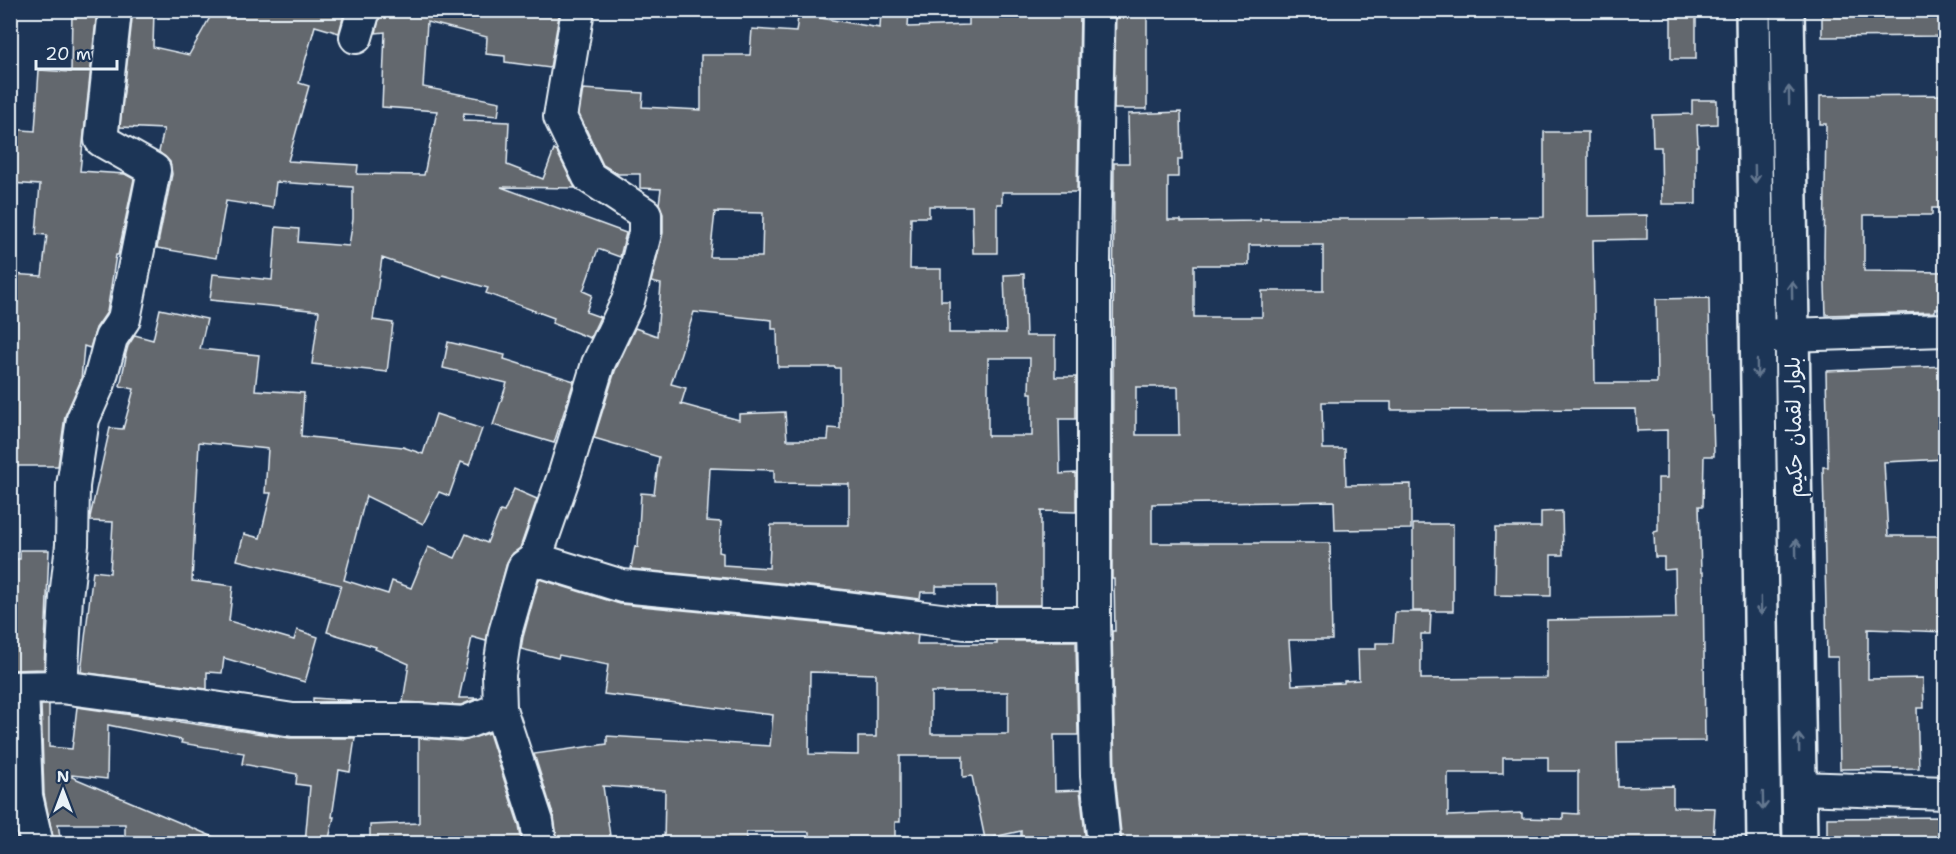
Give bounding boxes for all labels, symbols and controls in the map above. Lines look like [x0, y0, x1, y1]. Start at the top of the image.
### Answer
scale bar [36, 33, 117, 71]
text: 20 m [45, 42, 91, 66]
one-way arrow [1783, 86, 1794, 106]
one-way arrow [1749, 163, 1761, 183]
one-way arrow [1786, 281, 1797, 301]
street label: بلوار لقمان حکیم [1779, 356, 1811, 498]
one-way arrow [1752, 358, 1763, 378]
one-way arrow [1790, 539, 1801, 559]
one-way arrow [1755, 595, 1766, 615]
one-way arrow [1793, 734, 1804, 754]
north arrow [33, 761, 93, 821]
text: N [57, 766, 69, 787]
one-way arrow [1757, 790, 1769, 810]

